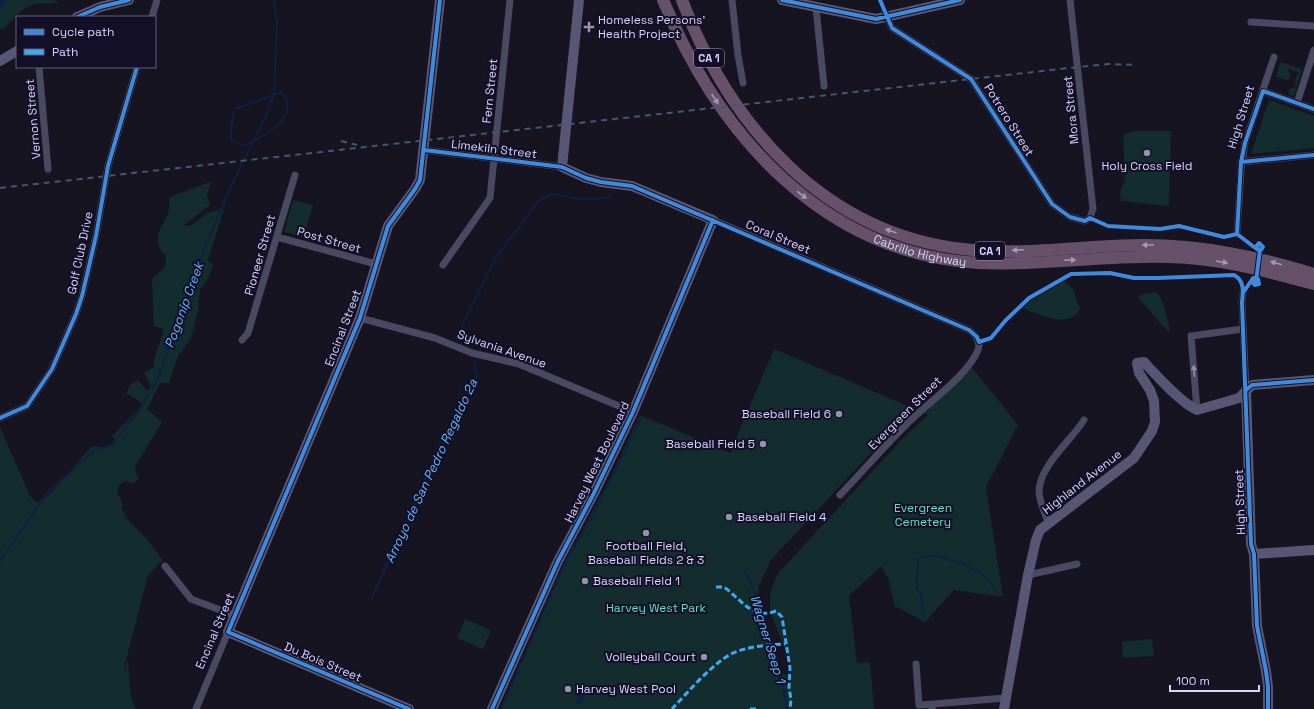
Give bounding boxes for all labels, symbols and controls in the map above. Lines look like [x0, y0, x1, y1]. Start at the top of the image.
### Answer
place label: Homeless Persons' Health Project [598, 12, 705, 42]
legend [16, 16, 156, 68]
marker: Homeless Persons' Health Project [583, 21, 595, 33]
text: Cycle path [52, 24, 114, 40]
text: Path [52, 44, 78, 60]
road number: CA 1 [694, 49, 724, 67]
street label: Fern Street [479, 58, 501, 124]
street label: Mora Street [1059, 75, 1083, 145]
street label: Vernon Street [22, 78, 44, 160]
street label: Potrero Street [980, 81, 1038, 159]
street label: High Street [1224, 83, 1258, 151]
one-way arrow [711, 94, 719, 104]
street label: Limekiln Street [450, 136, 538, 162]
marker: Holy Cross Field [1142, 148, 1152, 158]
place label: Holy Cross Field [1101, 158, 1193, 174]
one-way arrow [796, 191, 807, 200]
street label: Golf Club Drive [63, 210, 97, 296]
street label: Pioneer Street [241, 213, 279, 297]
street label: Coral Street [743, 216, 813, 258]
street label: Post Street [295, 223, 363, 257]
one-way arrow [884, 228, 896, 234]
street label: Cabrillo Highway [871, 231, 967, 270]
road number: CA 1 [975, 242, 1005, 260]
one-way arrow [1141, 242, 1154, 248]
one-way arrow [1012, 247, 1024, 254]
one-way arrow [1064, 257, 1076, 264]
water label: Pogonip Creek [161, 258, 208, 350]
one-way arrow [1215, 259, 1228, 265]
one-way arrow [1270, 260, 1282, 266]
street label: Encinal Street [321, 287, 365, 369]
street label: Sylvania Avenue [455, 326, 549, 372]
one-way arrow [1190, 365, 1197, 377]
street label: Evergreen Street [865, 373, 945, 453]
water label: Arroyo de San Pedro Regaldo 2a [381, 376, 481, 566]
street label: Harvey West Boulevard [561, 399, 633, 525]
place label: Baseball Field 6 [742, 406, 831, 422]
marker: Baseball Field 6 [834, 409, 844, 419]
place label: Baseball Field 5 [666, 436, 755, 452]
marker: Baseball Field 5 [758, 439, 768, 449]
street label: Highland Avenue [1039, 446, 1125, 518]
street label: High Street [1231, 469, 1249, 535]
park label: Evergreen Cemetery [894, 500, 952, 530]
place label: Baseball Field 4 [737, 509, 827, 525]
marker: Baseball Field 4 [724, 512, 734, 522]
marker: Football Field, Baseball Fields 2 & 3 [641, 528, 651, 538]
place label: Football Field, Baseball Fields 2 & 3 [588, 538, 704, 568]
place label: Baseball Field 1 [593, 573, 680, 589]
marker: Baseball Field 1 [580, 576, 590, 586]
street label: Encinal Street [192, 591, 238, 671]
water label: Wagner Seep 1 [747, 593, 790, 687]
park label: Harvey West Park [606, 600, 707, 616]
street label: Du Bois Street [282, 638, 364, 686]
place label: Volleyball Court [605, 649, 696, 665]
marker: Volleyball Court [699, 652, 709, 662]
scale bar [1170, 667, 1259, 693]
text: 100 m [1176, 673, 1210, 689]
place label: Harvey West Pool [576, 681, 676, 697]
marker: Harvey West Pool [563, 684, 573, 694]

